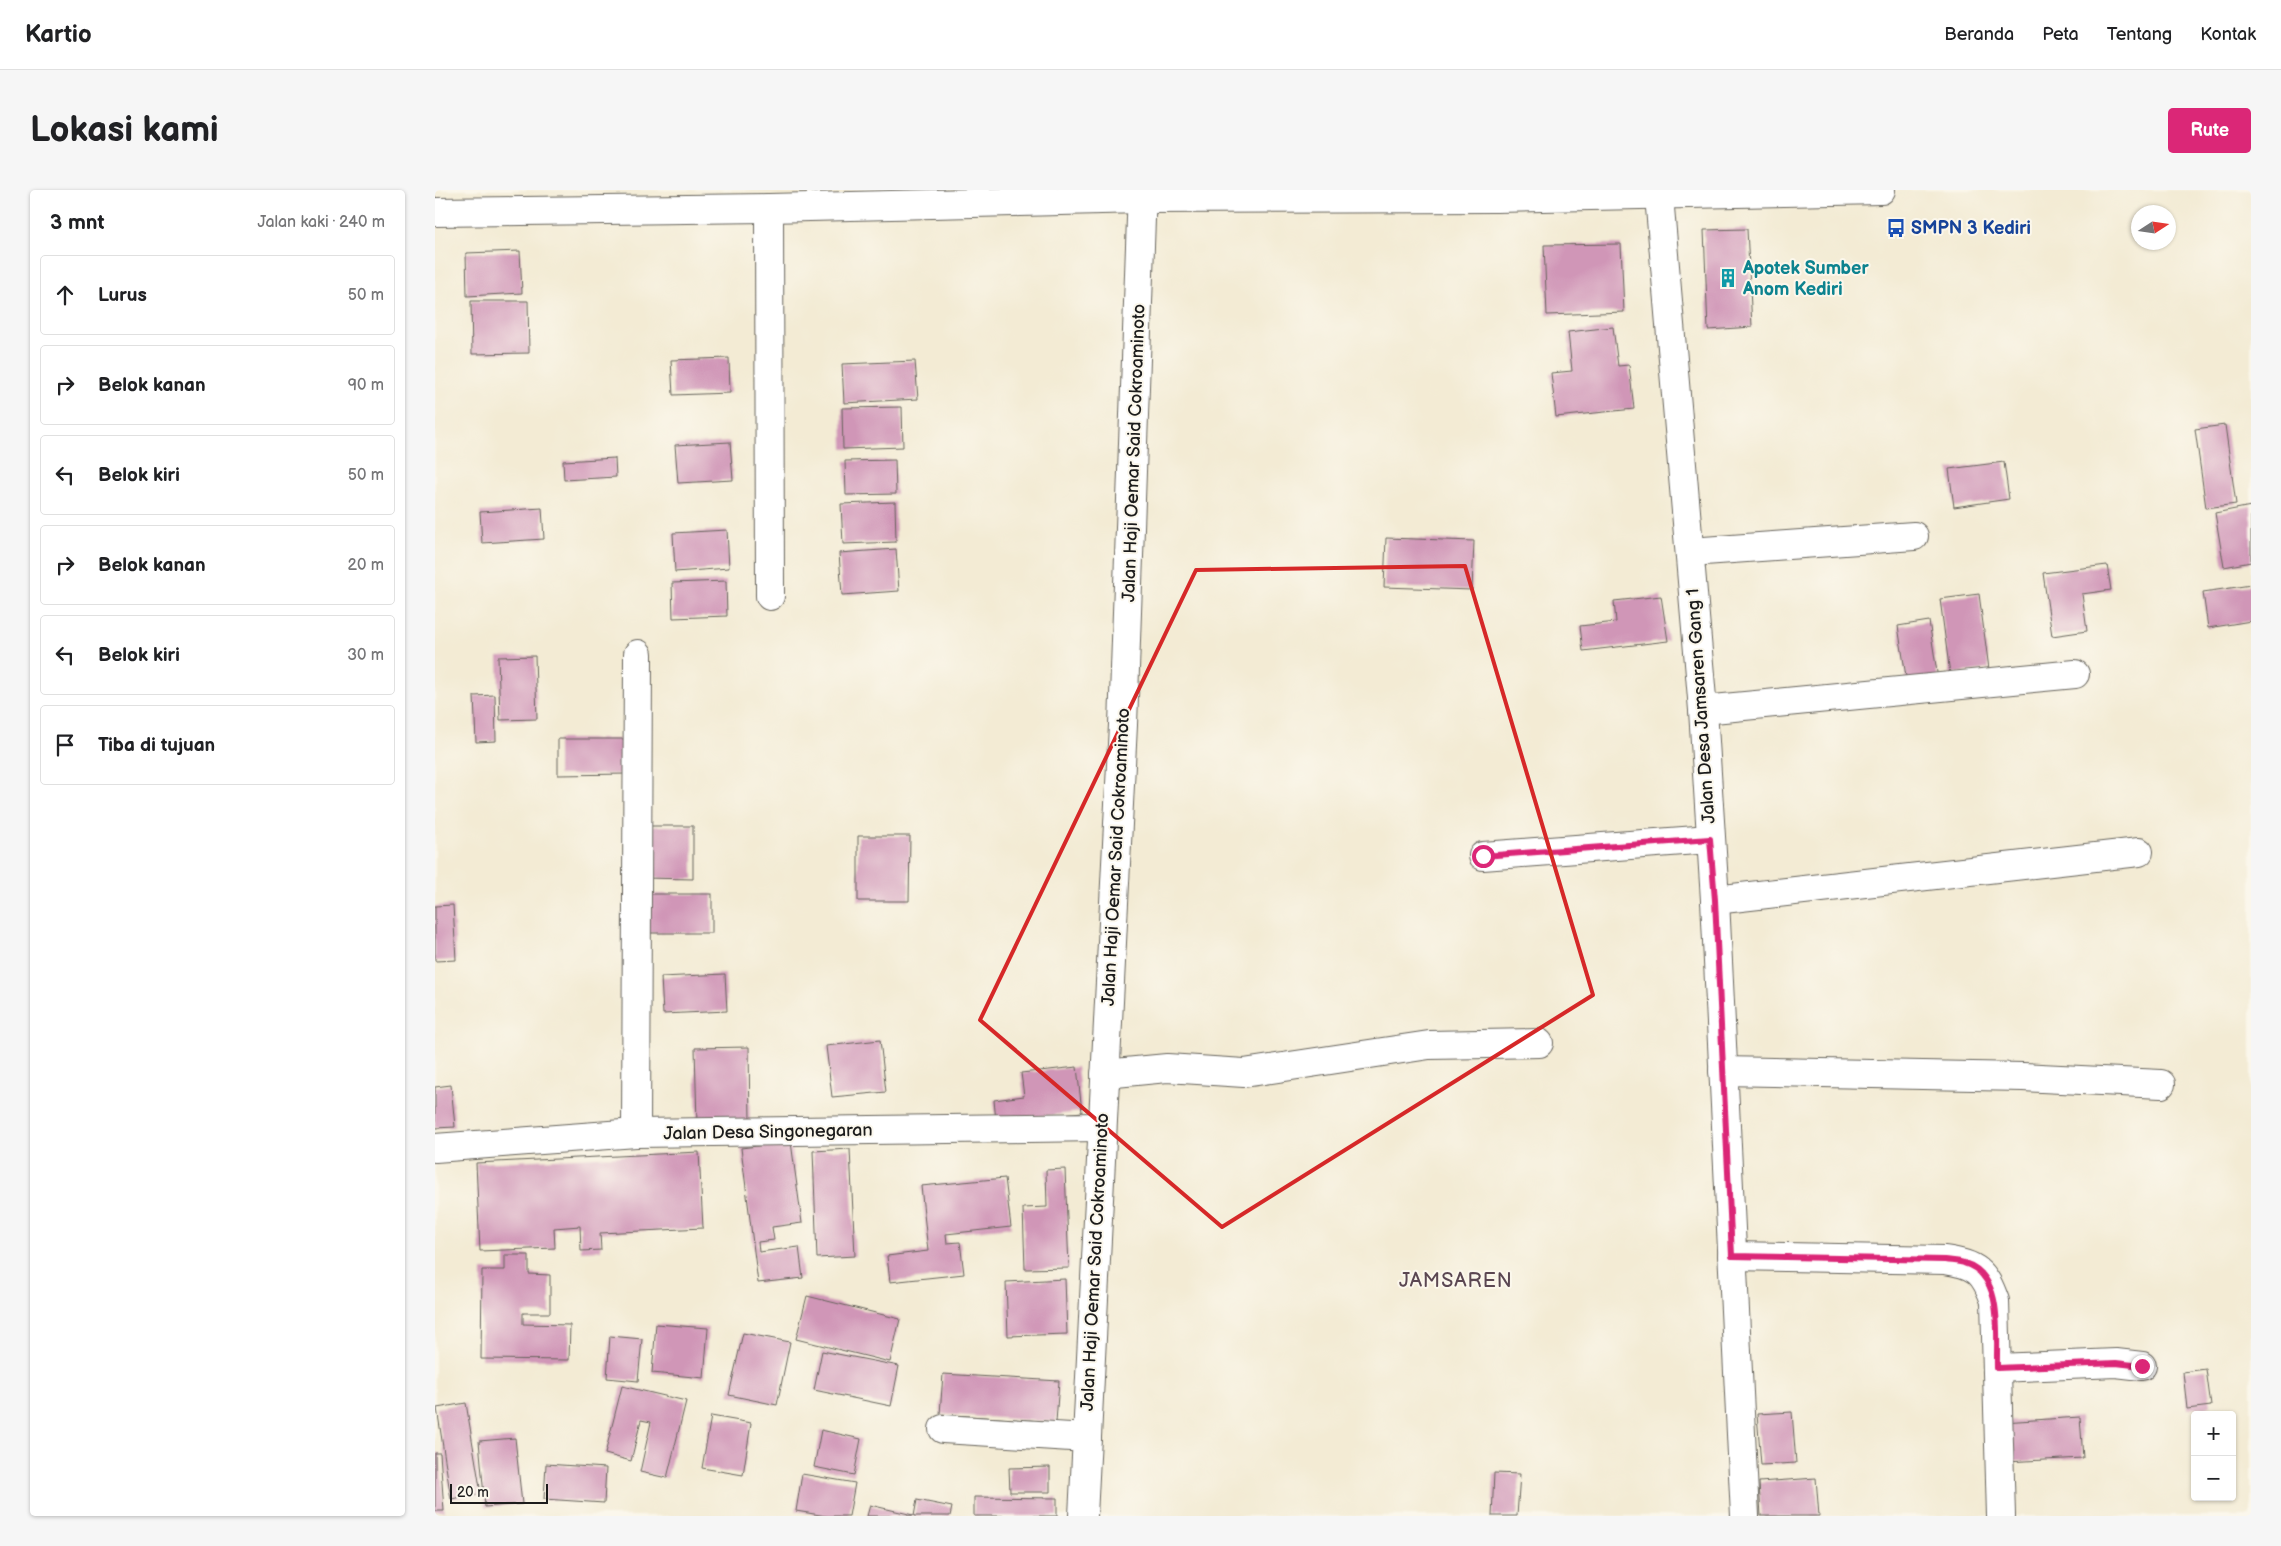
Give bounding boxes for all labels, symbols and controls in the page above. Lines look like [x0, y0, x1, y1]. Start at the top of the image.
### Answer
text: Kartio [25, 20, 92, 49]
text: Beranda [1944, 24, 2014, 45]
text: Peta [2042, 24, 2079, 45]
text: Tentang [2107, 24, 2172, 45]
text: Kontak [2200, 24, 2256, 45]
button: Rute [2168, 108, 2251, 153]
text: Lokasi kami [30, 109, 219, 152]
north arrow [2131, 205, 2176, 250]
text: 3 mnt [50, 210, 105, 235]
text: Jalan kaki · 240 m [257, 213, 385, 232]
bus stop icon: SMPN 3 Kediri [1885, 217, 1907, 239]
place label: SMPN 3 Kediri [1911, 218, 2031, 239]
place label: Apotek Sumber Anom Kediri [1742, 258, 1869, 300]
building icon: Apotek Sumber Anom Kediri [1717, 267, 1739, 289]
icon: ahead [51, 281, 79, 309]
text: Lurus [98, 284, 147, 307]
text: 50 m [348, 286, 384, 305]
street label: Jalan Haji Oemar Said Cokroaminoto [1118, 303, 1150, 603]
icon: right [51, 371, 79, 399]
text: Belok kanan [98, 374, 206, 397]
text: 90 m [348, 376, 384, 395]
icon: left [51, 461, 79, 489]
text: Belok kiri [98, 464, 180, 487]
text: 50 m [348, 466, 384, 485]
icon: right [51, 551, 79, 579]
text: Belok kanan [98, 554, 206, 577]
text: 20 m [348, 556, 384, 575]
street label: Jalan Desa Jamsaren Gang 1 [1682, 588, 1720, 824]
icon: left [51, 641, 79, 669]
text: Belok kiri [98, 644, 180, 667]
text: 30 m [347, 646, 384, 665]
street label: Jalan Haji Oemar Said Cokroaminoto [1098, 707, 1134, 1007]
icon: arrive [51, 731, 79, 759]
text: Tiba di tujuan [98, 734, 215, 757]
route start [1472, 845, 1495, 868]
street label: Jalan Haji Oemar Said Cokroaminoto [1077, 1112, 1113, 1412]
street label: Jalan Desa Singonegaran [663, 1120, 873, 1144]
district label: JAMSAREN [1399, 1269, 1513, 1293]
route end [2131, 1355, 2154, 1378]
map controls [2191, 1411, 2236, 1501]
button: + [2191, 1411, 2236, 1456]
button: − [2191, 1456, 2236, 1501]
scale bar [450, 1481, 547, 1504]
text: 20 m [457, 1484, 489, 1501]

